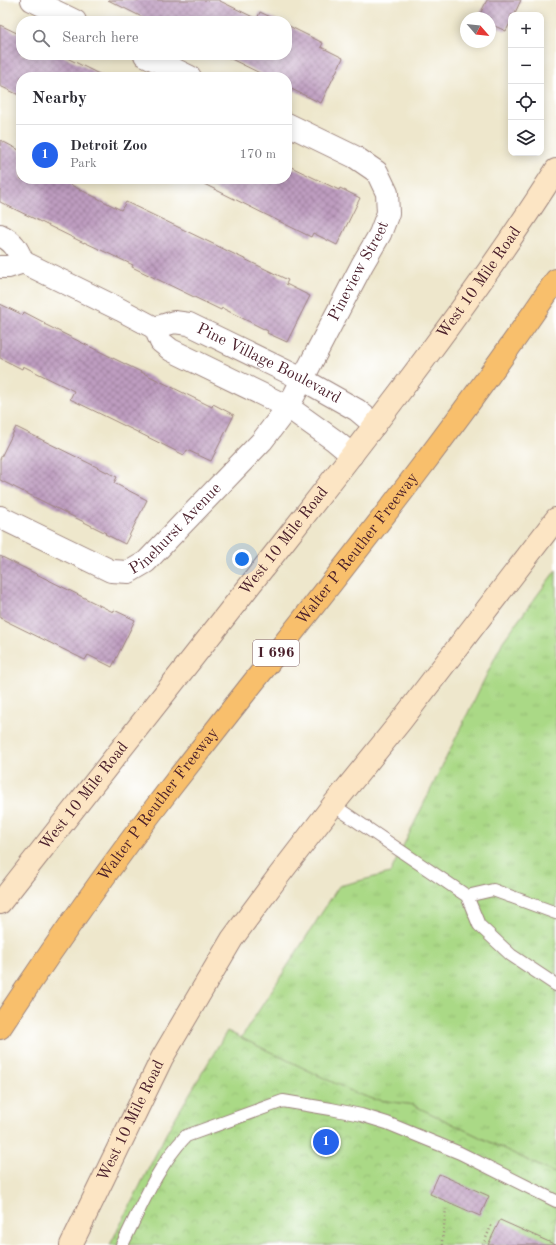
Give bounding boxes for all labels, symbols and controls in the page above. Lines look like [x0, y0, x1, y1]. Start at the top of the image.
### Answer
north arrow [460, 12, 496, 48]
map controls [508, 12, 544, 156]
button: + [508, 12, 544, 48]
search box [16, 16, 292, 60]
icon: search [30, 27, 52, 49]
text: Search here [62, 31, 139, 46]
button: − [508, 48, 544, 84]
button: locate [508, 84, 544, 120]
text: Nearby [32, 90, 87, 107]
button: layers [508, 120, 544, 156]
text: Detroit Zoo [70, 139, 147, 154]
text: 1 [41, 148, 49, 161]
text: 170 m [239, 148, 276, 161]
text: Park [70, 157, 97, 170]
street label: Pineview Street [326, 219, 392, 324]
street label: West 10 Mile Road [435, 224, 524, 342]
street label: Pine Village Boulevard [194, 321, 343, 407]
street label: Walter P Reuther Freeway [294, 470, 422, 628]
street label: Pinehurst Avenue [127, 480, 225, 578]
street label: West 10 Mile Road [237, 484, 331, 598]
your location [232, 549, 252, 569]
road number: I 696 [253, 640, 299, 666]
street label: Walter P Reuther Freeway [96, 725, 222, 884]
street label: West 10 Mile Road [37, 739, 132, 853]
street label: West 10 Mile Road [95, 1058, 168, 1184]
pin: 1 [313, 1127, 339, 1157]

